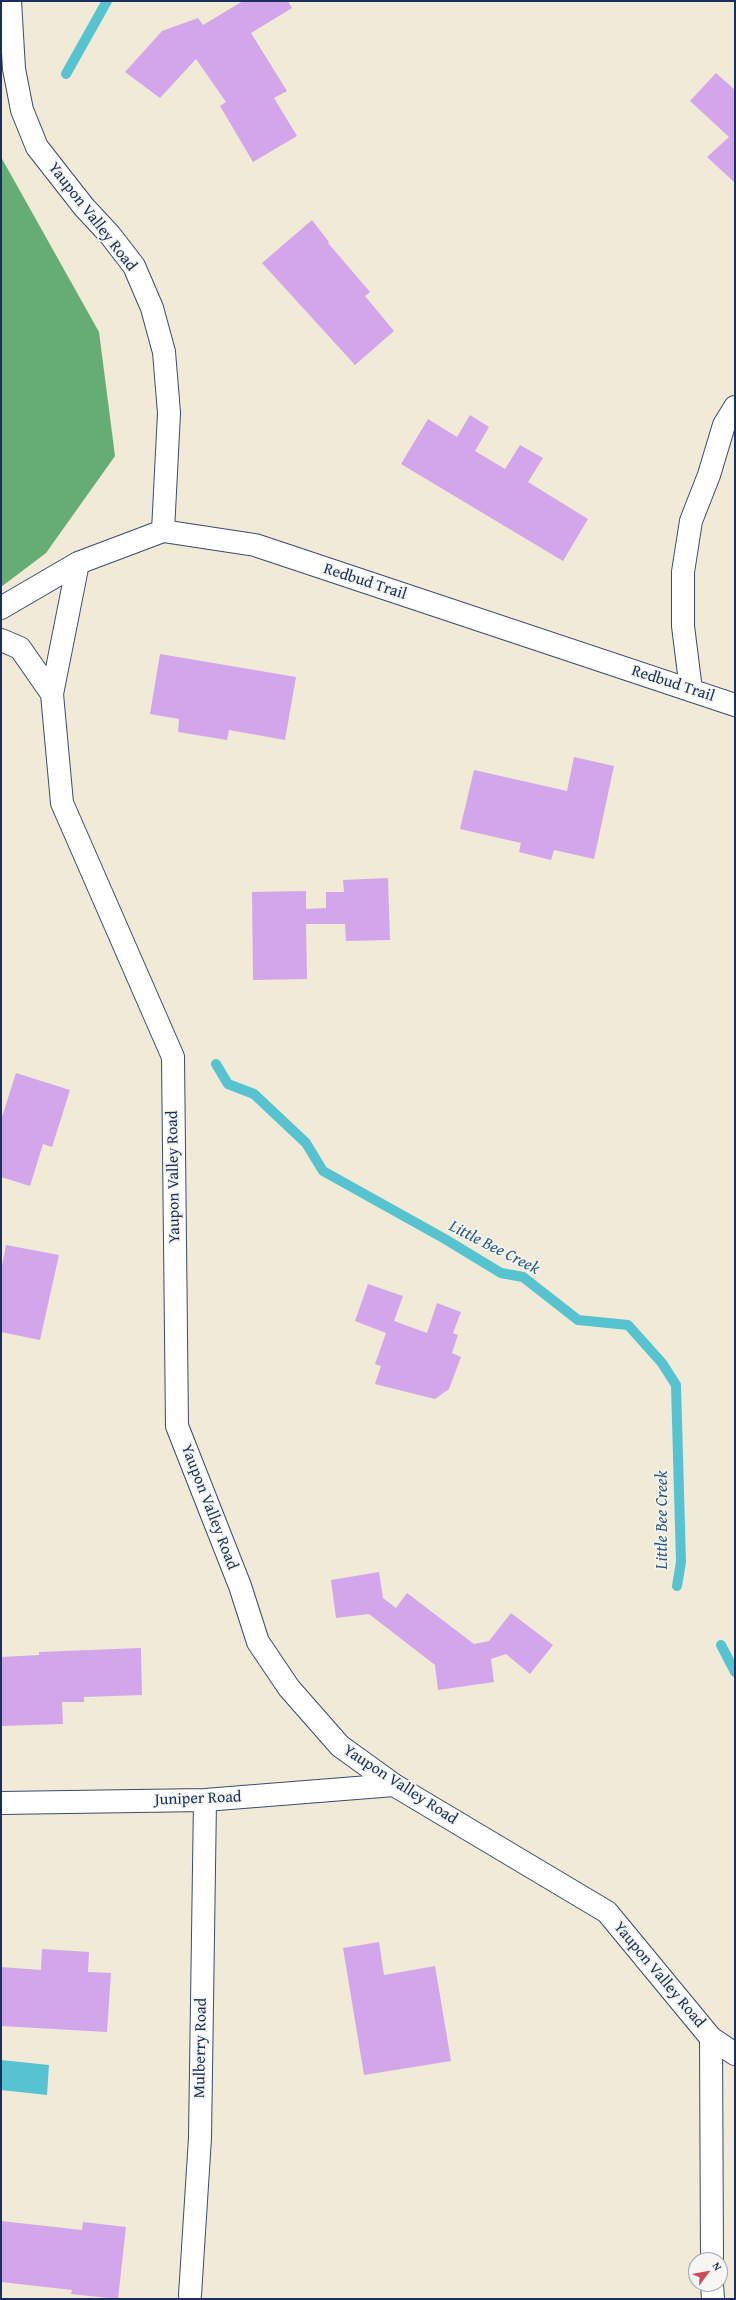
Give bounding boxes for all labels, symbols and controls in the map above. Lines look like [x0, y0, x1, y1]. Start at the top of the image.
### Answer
street label: Yaupon Valley Road [44, 159, 140, 275]
street label: Redbud Trail [321, 560, 409, 604]
street label: Redbud Trail [629, 662, 717, 706]
street label: Yaupon Valley Road [163, 1110, 185, 1244]
water label: Little Bee Creek [445, 1216, 543, 1280]
street label: Yaupon Valley Road [176, 1442, 242, 1572]
water label: Little Bee Creek [653, 1471, 673, 1569]
street label: Yaupon Valley Road [339, 1741, 461, 1829]
street label: Juniper Road [154, 1788, 242, 1810]
street label: Yaupon Valley Road [609, 1918, 709, 2032]
street label: Mulberry Road [191, 1998, 211, 2098]
north arrow [688, 2252, 728, 2292]
text: N [709, 2259, 726, 2274]

